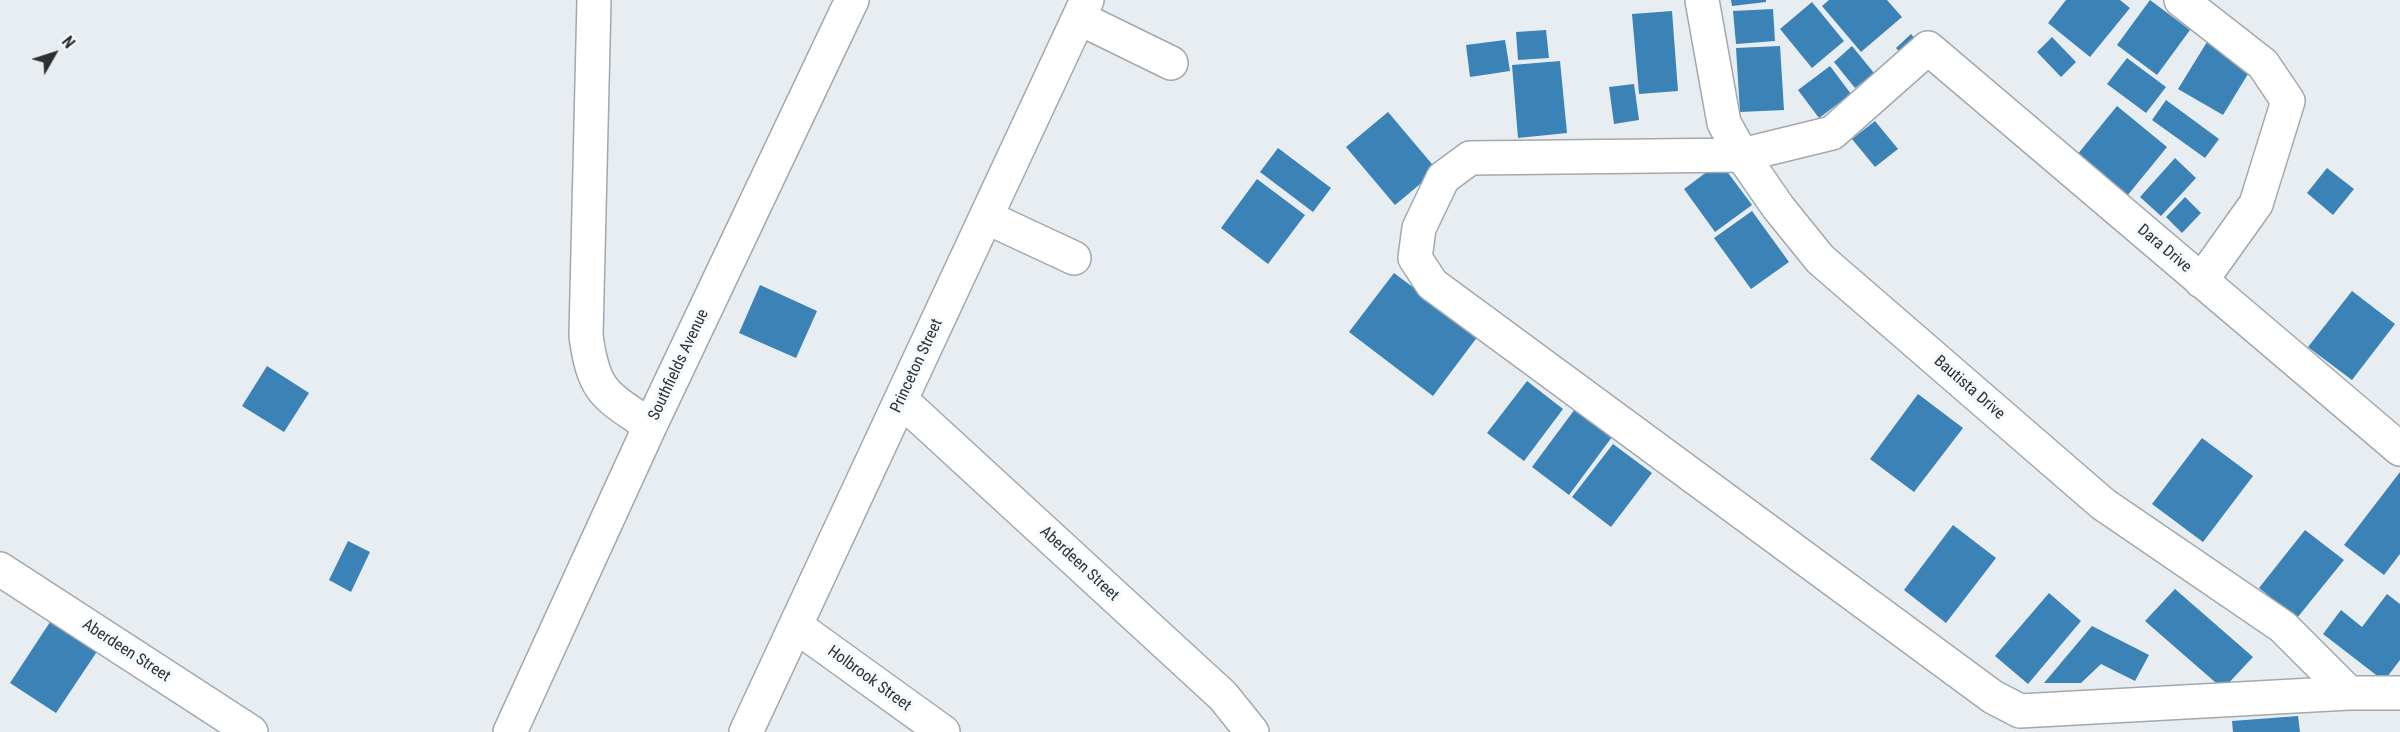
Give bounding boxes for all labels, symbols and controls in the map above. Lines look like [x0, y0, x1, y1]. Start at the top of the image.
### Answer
north arrow [24, 24, 84, 84]
text: N [58, 33, 79, 52]
street label: Dara Drive [2133, 221, 2195, 277]
street label: Southfields Avenue [645, 306, 713, 424]
street label: Princeton Street [887, 316, 947, 416]
street label: Bautista Drive [1930, 352, 2008, 424]
street label: Aberdeen Street [1035, 522, 1123, 606]
street label: Aberdeen Street [78, 615, 174, 687]
street label: Holbrook Street [823, 642, 915, 716]

